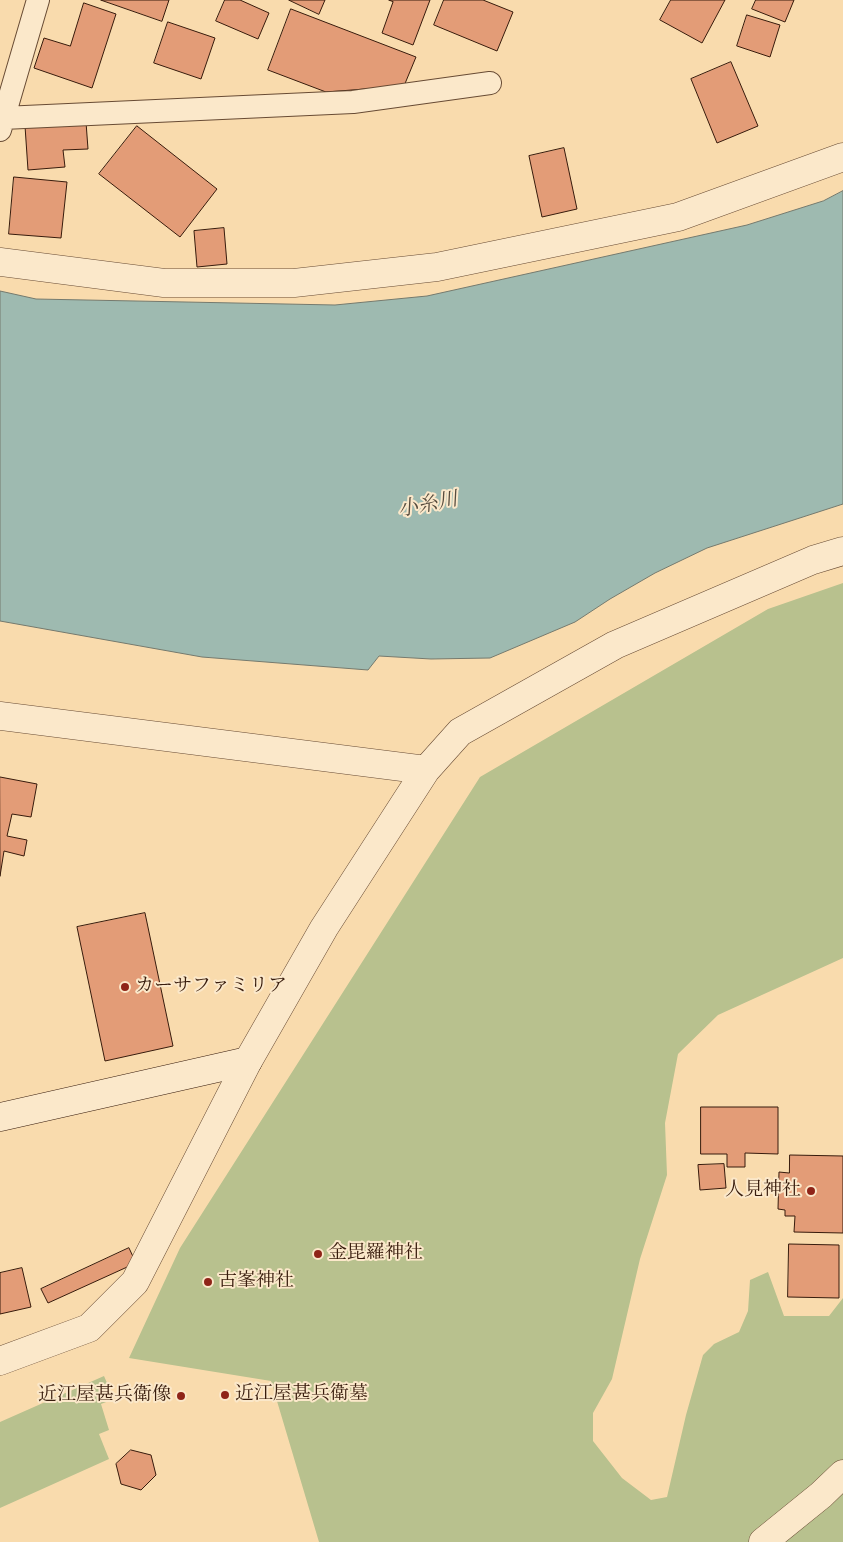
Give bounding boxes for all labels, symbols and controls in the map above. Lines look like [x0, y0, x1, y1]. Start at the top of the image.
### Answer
water label: 小糸川 [396, 488, 460, 524]
place label: カーサファミリア [135, 976, 287, 998]
marker: カーサファミリア [119, 981, 131, 993]
place label: 人見神社 [725, 1180, 801, 1202]
marker: 人見神社 [805, 1185, 817, 1197]
place label: 金毘羅神社 [328, 1243, 423, 1265]
marker: 金毘羅神社 [312, 1248, 324, 1260]
place label: 古峯神社 [218, 1271, 294, 1293]
marker: 古峯神社 [202, 1276, 214, 1288]
place label: 近江屋甚兵衛墓 [235, 1384, 368, 1406]
place label: 近江屋甚兵衛像 [38, 1385, 171, 1407]
marker: 近江屋甚兵衛墓 [219, 1389, 231, 1401]
marker: 近江屋甚兵衛像 [175, 1390, 187, 1402]

